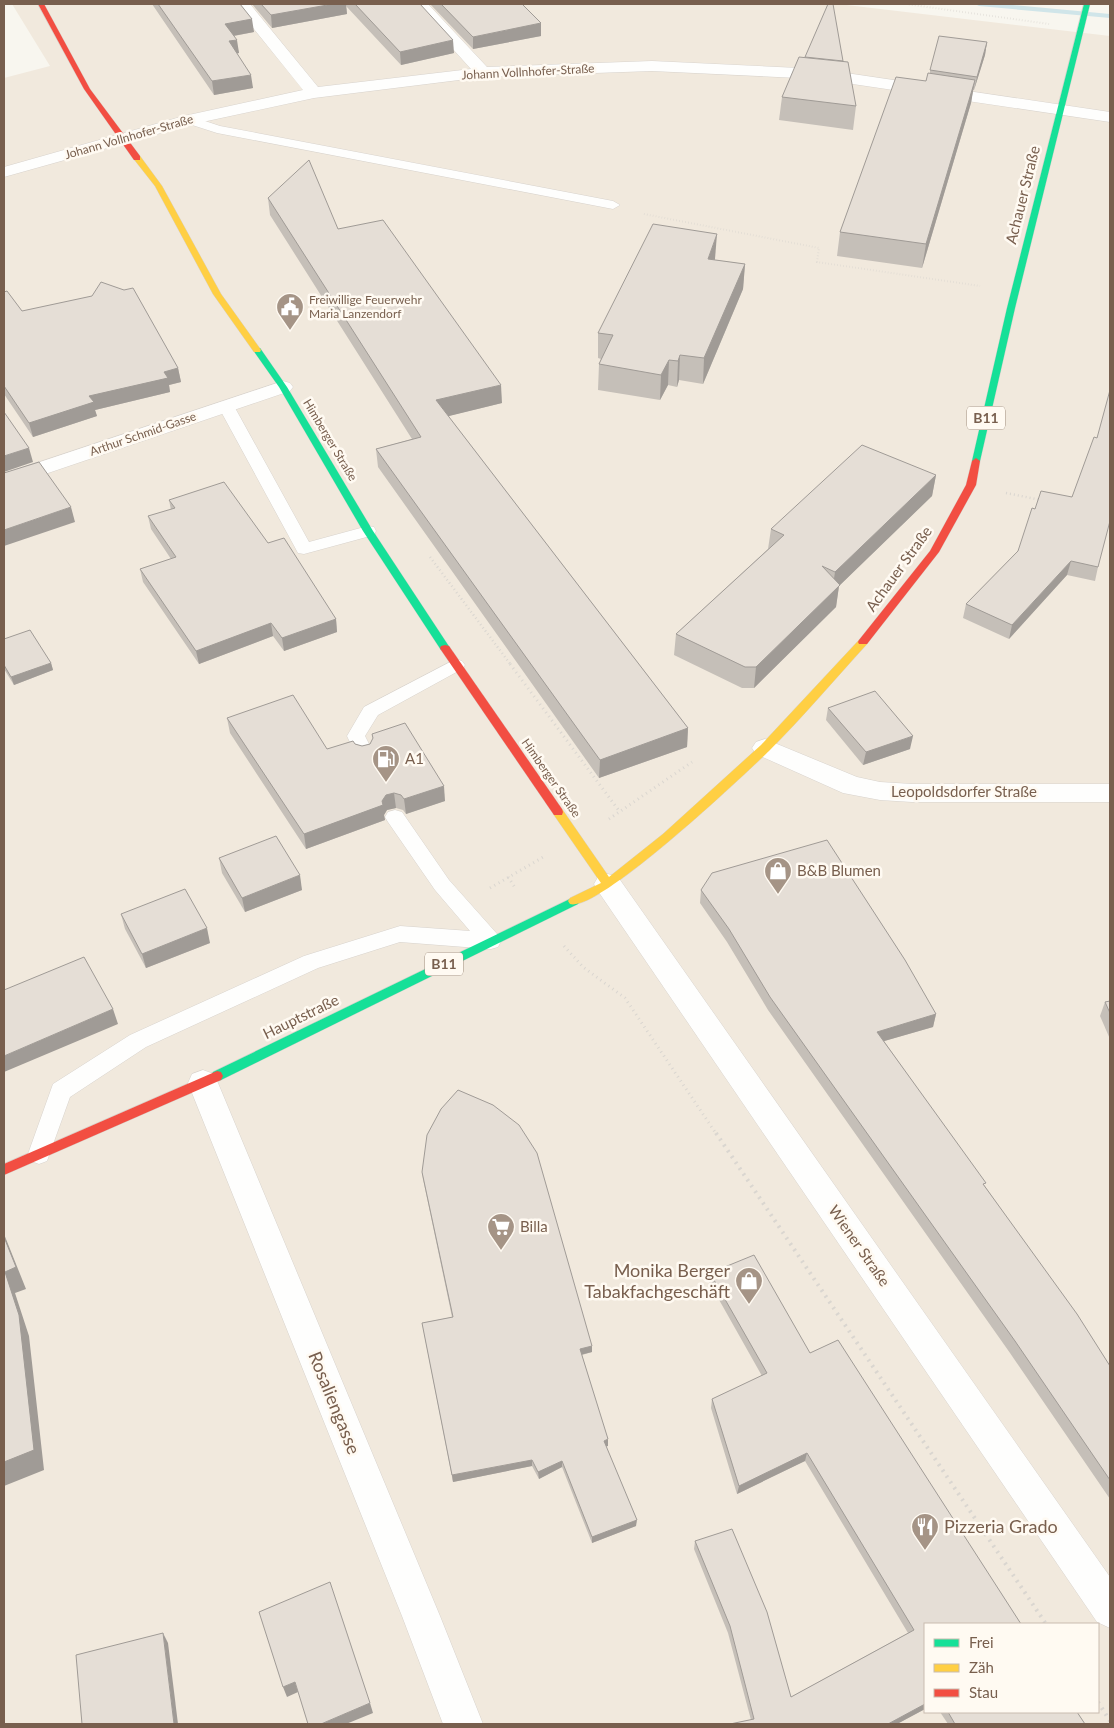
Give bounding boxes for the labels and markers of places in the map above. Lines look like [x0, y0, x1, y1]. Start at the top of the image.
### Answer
public building icon: Freiwillige Feuerwehr Maria Lanzendorf [275, 292, 305, 331]
place label: Freiwillige Feuerwehr Maria Lanzendorf [309, 292, 422, 321]
fuel station icon: A1 [371, 744, 401, 783]
place label: A1 [405, 749, 424, 767]
shop icon: B&B Blumen [763, 856, 793, 895]
place label: B&B Blumen [797, 861, 881, 879]
supermarket icon: Billa [486, 1212, 516, 1251]
place label: Billa [520, 1217, 548, 1235]
place label: Monika Berger Tabakfachgeschäft [584, 1259, 731, 1302]
shop icon: Monika Berger Tabakfachgeschäft [734, 1266, 764, 1305]
restaurant icon: Pizzeria Grado [910, 1512, 940, 1551]
place label: Pizzeria Grado [944, 1515, 1058, 1537]

